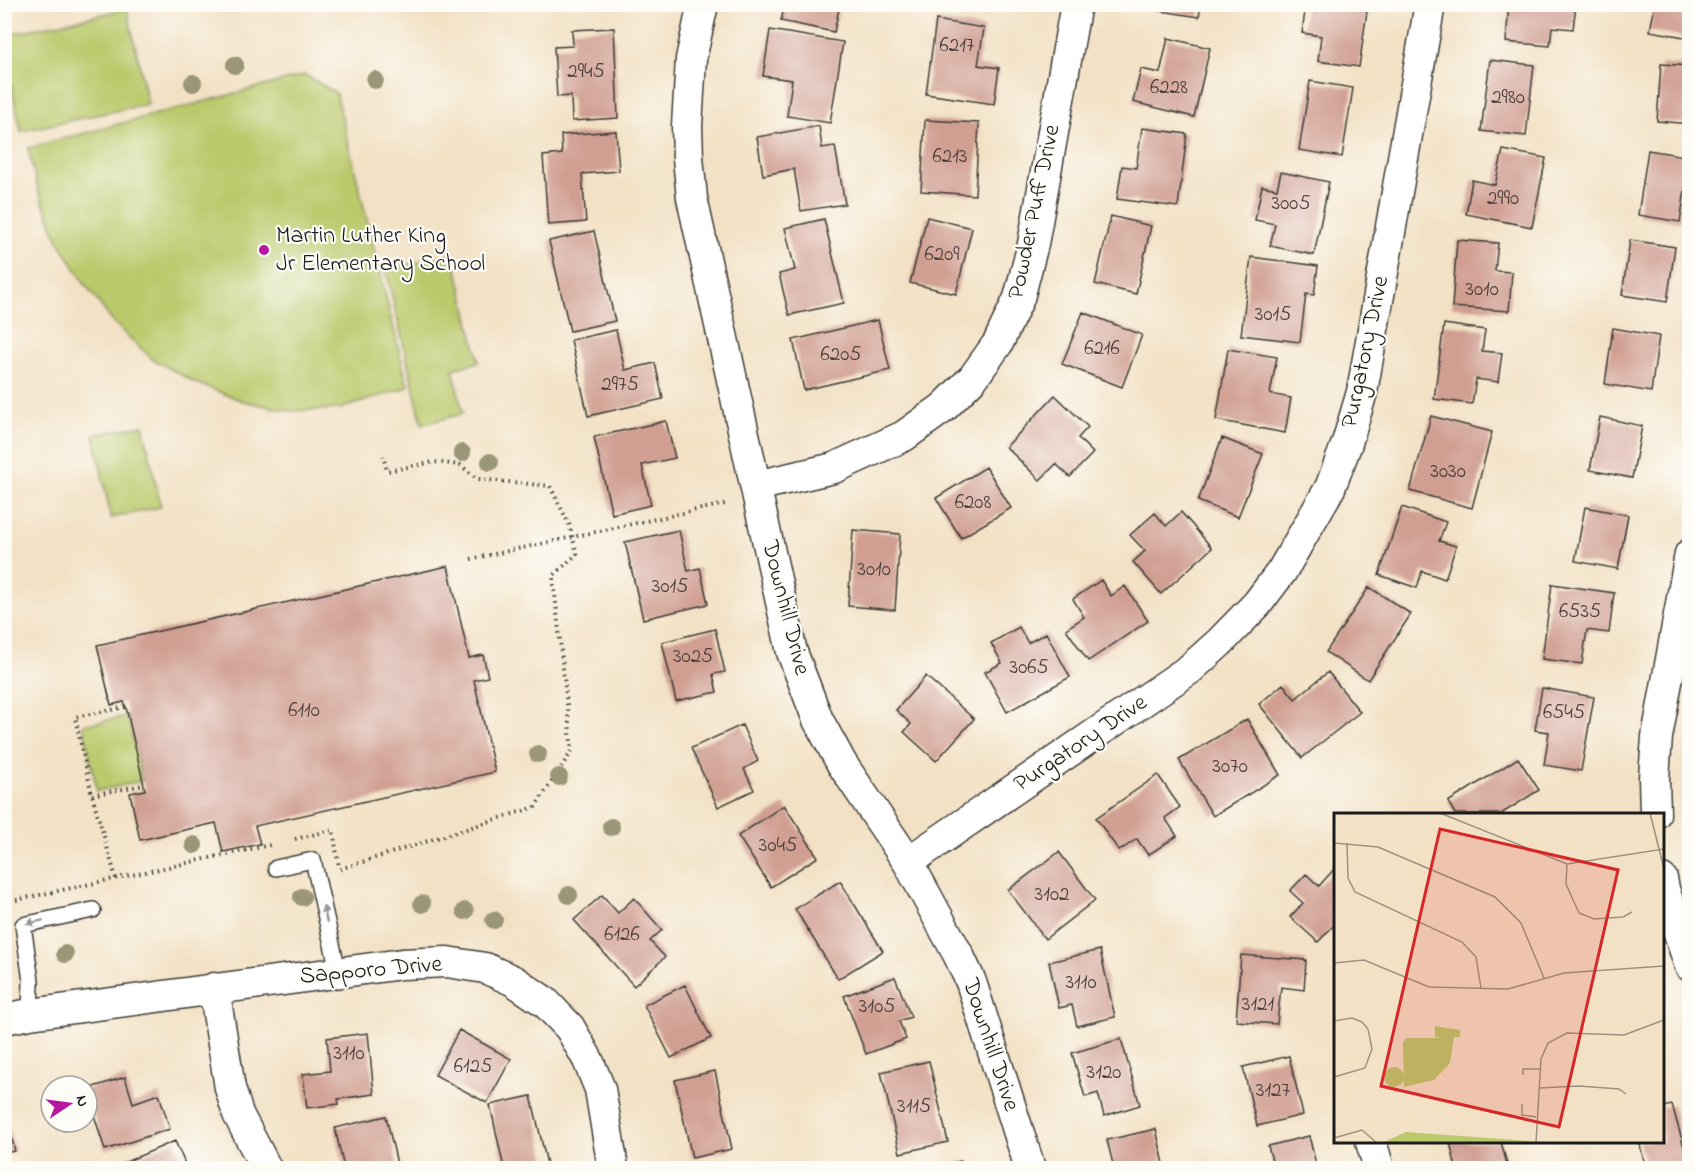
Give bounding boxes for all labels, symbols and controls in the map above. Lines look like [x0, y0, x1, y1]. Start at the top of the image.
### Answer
house number: 6217 [939, 31, 975, 61]
house number: 2945 [567, 57, 605, 87]
house number: 6228 [1150, 73, 1188, 103]
house number: 2980 [1491, 83, 1525, 113]
street label: Powder Puff Drive [999, 121, 1071, 302]
house number: 6213 [932, 142, 968, 172]
house number: 2990 [1487, 184, 1519, 214]
house number: 3005 [1272, 189, 1310, 219]
place label: Martin Luther King Jr Elementary School [276, 219, 485, 283]
house number: 6209 [924, 240, 960, 270]
marker: Martin Luther King Jr Elementary School [257, 243, 271, 257]
street label: Purgatory Drive [1333, 272, 1400, 432]
house number: 3010 [1465, 275, 1499, 305]
house number: 3015 [1255, 300, 1291, 330]
house number: 6216 [1084, 334, 1120, 364]
house number: 6205 [821, 340, 861, 370]
house number: 2975 [601, 370, 639, 400]
house number: 3030 [1430, 457, 1466, 487]
house number: 6208 [955, 488, 991, 518]
street label: Downhill Drive [751, 536, 819, 679]
house number: 3010 [857, 555, 891, 585]
house number: 3015 [652, 572, 688, 602]
house number: 6535 [1559, 597, 1601, 627]
house number: 3025 [673, 642, 713, 672]
house number: 3065 [1010, 653, 1049, 683]
street label: Purgatory Drive [1007, 686, 1156, 803]
house number: 6110 [288, 696, 320, 726]
house number: 6545 [1543, 698, 1585, 728]
house number: 3070 [1212, 752, 1248, 782]
inset map [1334, 813, 1664, 1143]
house number: 3045 [759, 831, 797, 861]
house number: 3102 [1035, 880, 1069, 910]
one-way arrow [320, 905, 330, 923]
one-way arrow [26, 918, 45, 927]
house number: 6126 [604, 920, 640, 950]
street label: Sapporo Drive [298, 947, 444, 995]
house number: 3110 [1065, 968, 1097, 998]
street label: Downhill Drive [952, 973, 1028, 1116]
house number: 3121 [1242, 990, 1275, 1020]
house number: 3105 [859, 992, 895, 1022]
house number: 3110 [333, 1039, 365, 1069]
house number: 6125 [454, 1052, 492, 1082]
house number: 3120 [1087, 1058, 1121, 1088]
north arrow [39, 1074, 99, 1134]
house number: 3127 [1256, 1076, 1291, 1106]
house number: 3115 [897, 1092, 931, 1122]
text: N [69, 1093, 95, 1109]

